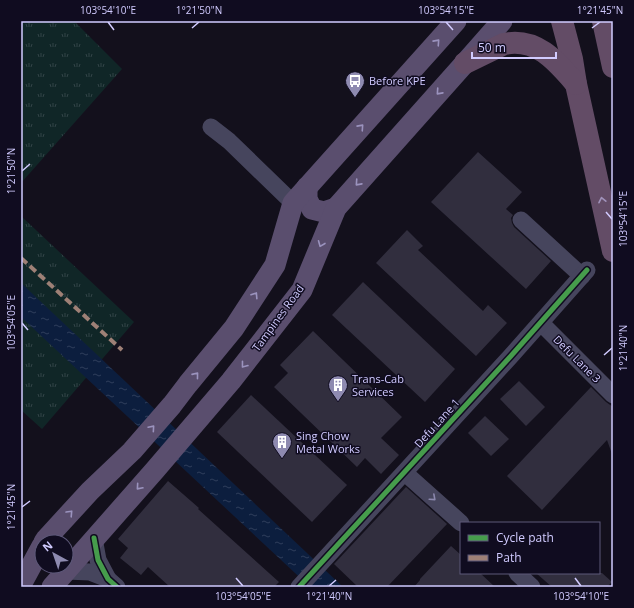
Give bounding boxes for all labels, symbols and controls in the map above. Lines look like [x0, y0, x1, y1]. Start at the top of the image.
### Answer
text: 103°54'10"E [80, 3, 136, 17]
text: 1°21'50"N [176, 3, 222, 17]
text: 103°54'15"E [418, 3, 474, 17]
text: 1°21'45"N [577, 3, 623, 17]
scale bar [472, 34, 556, 60]
one-way arrow [432, 39, 440, 47]
text: 50 m [478, 39, 506, 56]
bus stop icon: Before KPE [344, 70, 366, 98]
place label: Before KPE [369, 73, 426, 88]
one-way arrow [437, 87, 444, 95]
one-way arrow [356, 124, 364, 132]
text: 1°21'50"N [4, 148, 18, 194]
one-way arrow [356, 178, 363, 185]
text: 103°54'15"E [616, 191, 630, 247]
one-way arrow [598, 196, 606, 203]
one-way arrow [317, 240, 325, 247]
street label: Tampines Road [248, 281, 307, 354]
one-way arrow [251, 292, 258, 299]
text: 103°54'05"E [4, 295, 18, 351]
text: 1°21'40"N [616, 325, 630, 371]
street label: Defu Lane 3 [550, 332, 604, 386]
one-way arrow [241, 360, 248, 367]
place label: Trans-Cab Services [352, 371, 404, 399]
one-way arrow [191, 372, 198, 379]
building icon: Trans-Cab Services [327, 374, 349, 402]
street label: Defu Lane 1 [411, 395, 463, 450]
one-way arrow [147, 426, 154, 433]
place label: Sing Chow Metal Works [296, 428, 360, 456]
building icon: Sing Chow Metal Works [271, 431, 293, 459]
one-way arrow [137, 483, 144, 490]
text: 1°21'45"N [4, 484, 18, 530]
one-way arrow [428, 493, 436, 501]
one-way arrow [65, 510, 73, 518]
legend [460, 522, 600, 574]
text: Cycle path [496, 529, 554, 546]
north arrow [34, 534, 74, 574]
text: N [39, 537, 56, 555]
text: Path [496, 549, 522, 566]
text: 103°54'05"E [215, 589, 271, 603]
text: 1°21'40"N [306, 589, 352, 603]
text: 103°54'10"E [553, 589, 609, 603]

